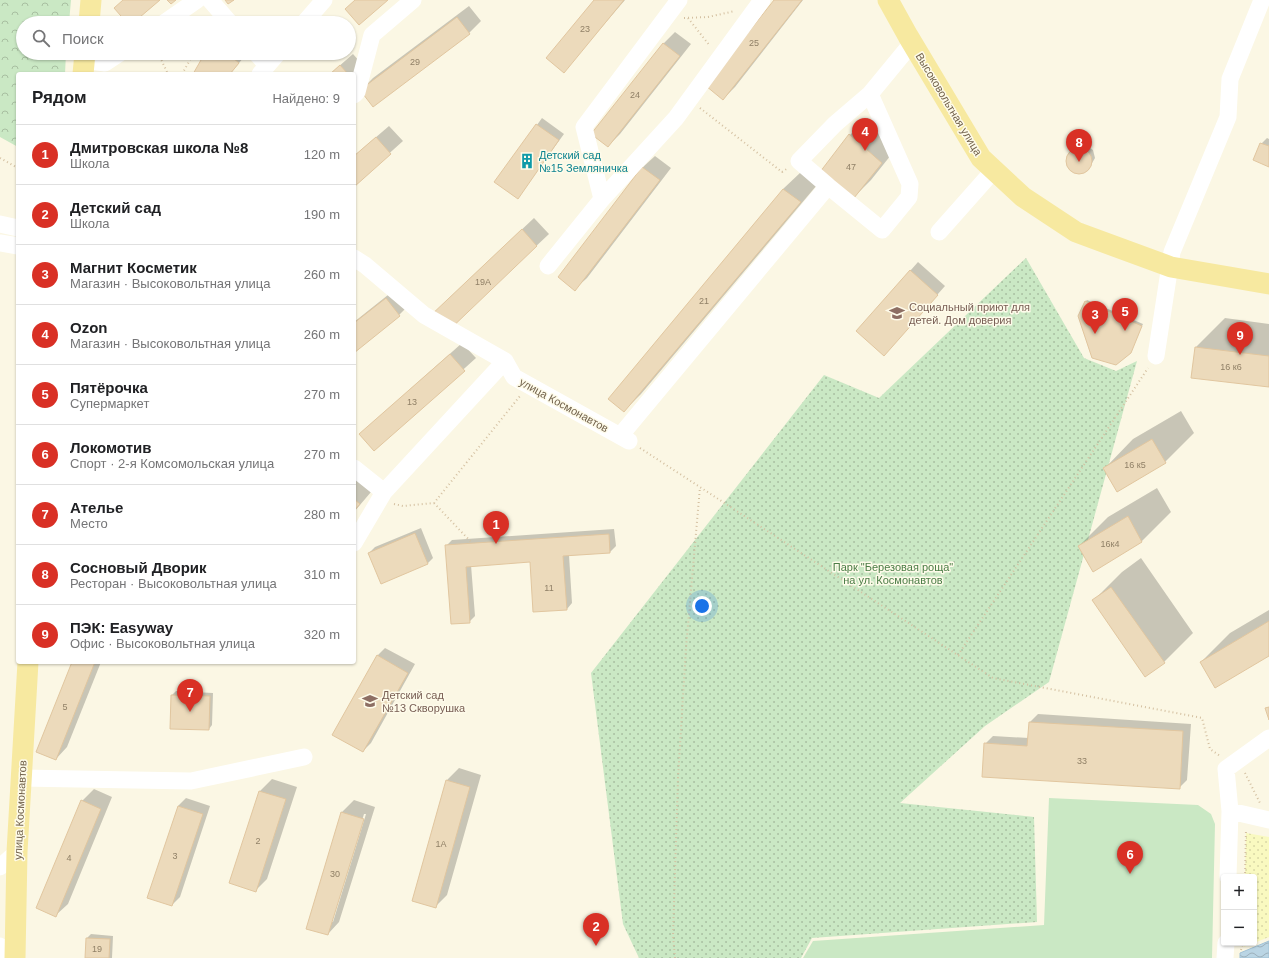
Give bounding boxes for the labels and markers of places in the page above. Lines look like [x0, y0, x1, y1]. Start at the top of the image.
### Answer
pin: 4 [852, 118, 878, 151]
pin: 8 [1066, 129, 1092, 162]
place label: Детский сад №15 Земляничка [539, 149, 629, 174]
building icon: Детский сад №15 Земляничка [518, 152, 536, 170]
pin: 5 [1112, 298, 1138, 331]
place label: Социальный приют для детей. Дом доверия [909, 301, 1030, 326]
pin: 3 [1082, 301, 1108, 334]
school or university icon: Социальный приют для детей. Дом доверия [888, 304, 906, 322]
pin: 9 [1227, 322, 1253, 355]
pin: 1 [483, 511, 509, 544]
pin: 7 [177, 679, 203, 712]
place label: Детский сад №13 Скворушка [382, 689, 466, 714]
school or university icon: Детский сад №13 Скворушка [361, 692, 379, 710]
pin: 6 [1117, 841, 1143, 874]
pin: 2 [583, 913, 609, 946]

